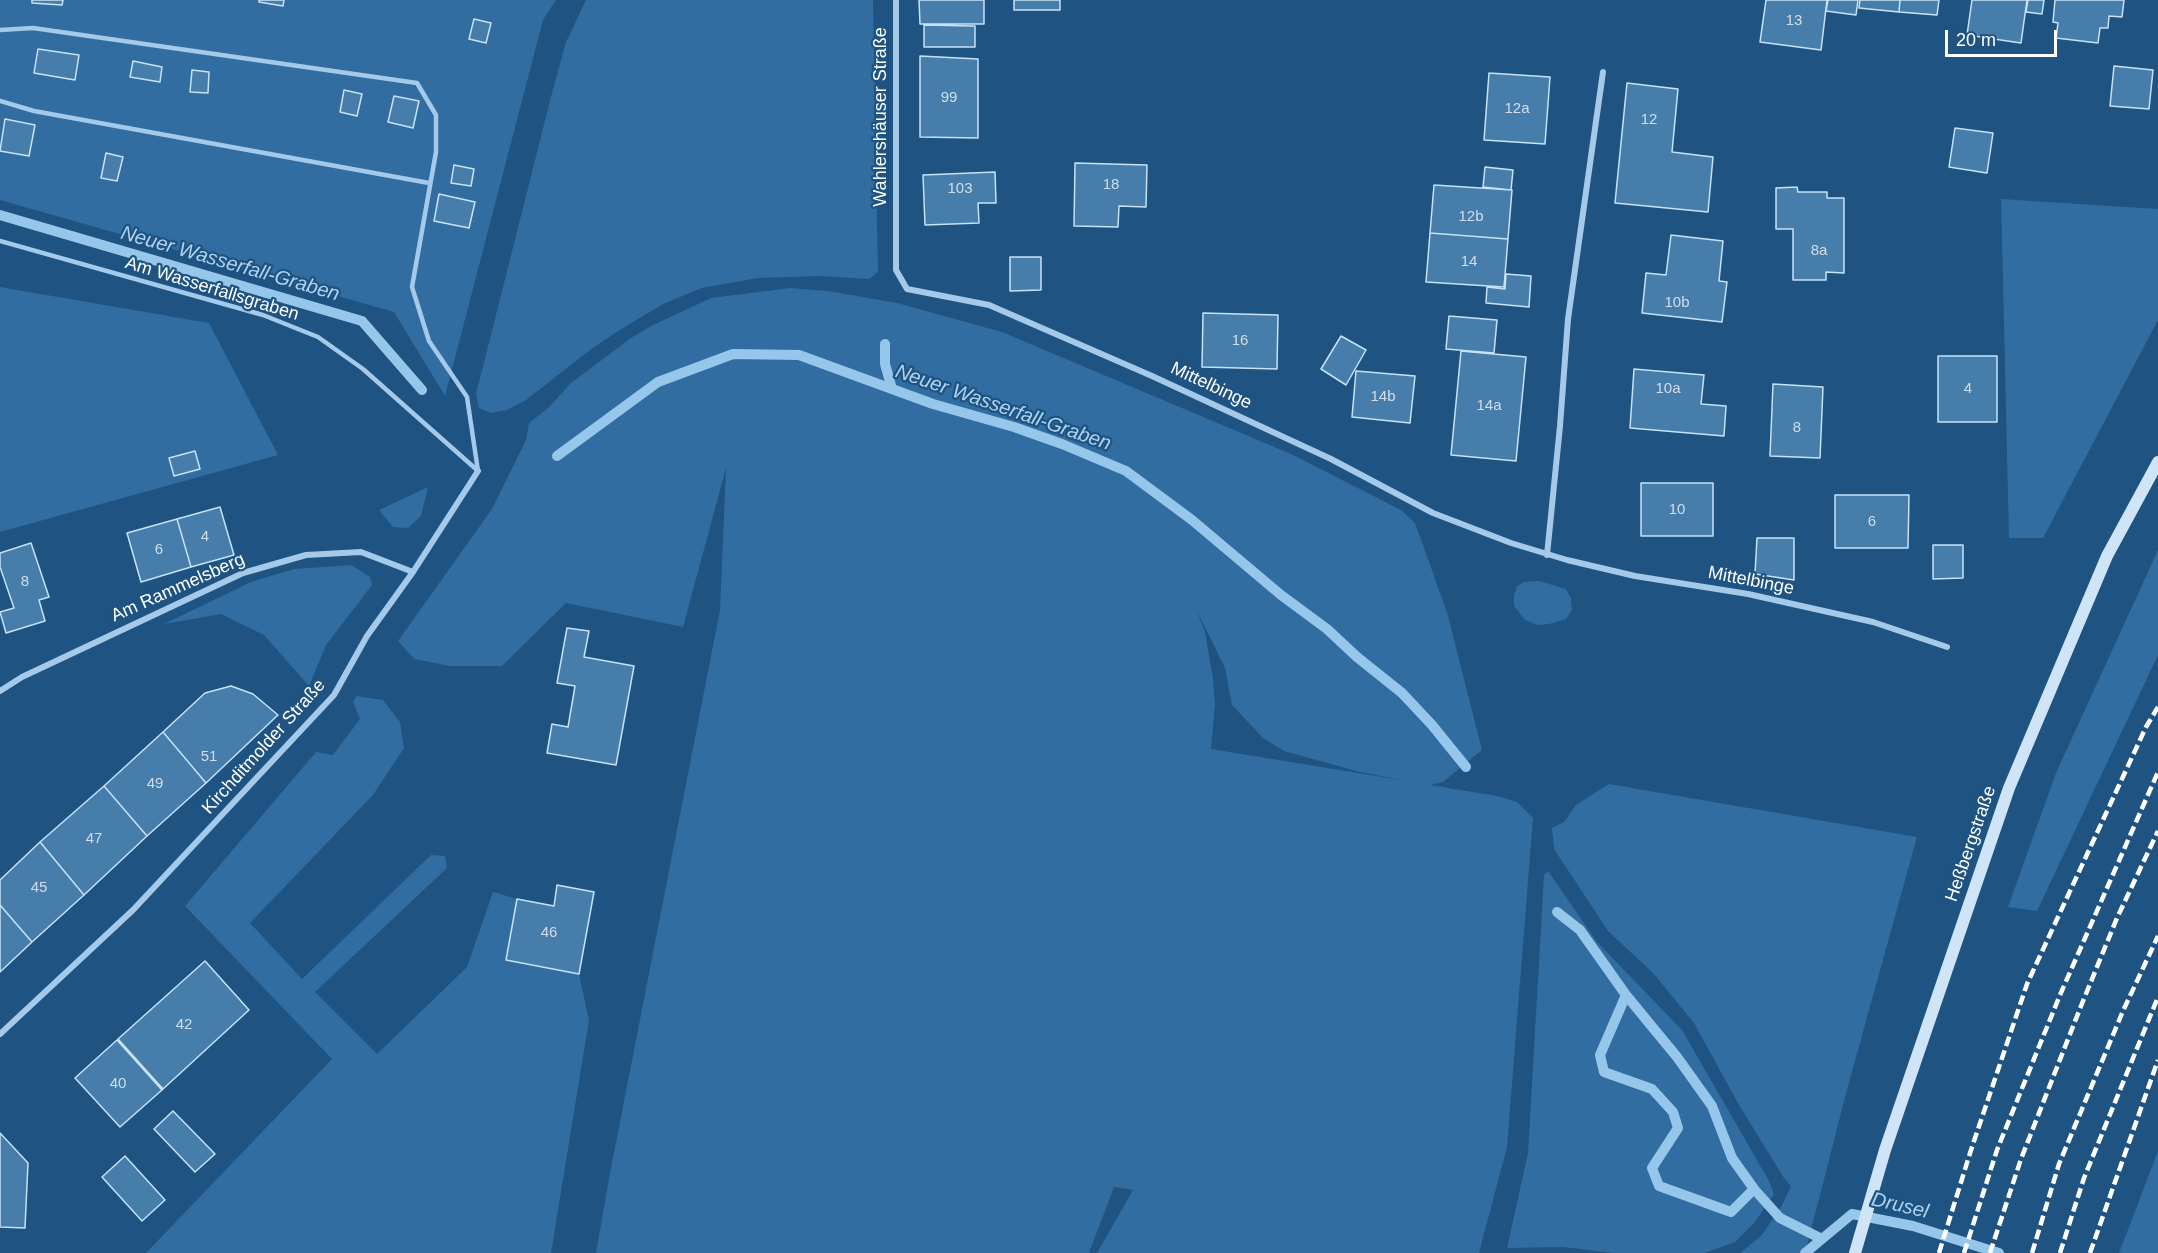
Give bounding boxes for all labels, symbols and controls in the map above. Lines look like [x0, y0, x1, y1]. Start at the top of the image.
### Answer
house number: 13 [1786, 12, 1802, 30]
scale bar [1948, 18, 2060, 56]
street label: Wahlershäuser Straße [870, 27, 892, 207]
text: 20 m [1956, 30, 1996, 50]
house number: 99 [941, 89, 957, 107]
house number: 12a [1504, 100, 1530, 118]
house number: 12 [1641, 111, 1657, 129]
house number: 18 [1103, 176, 1119, 194]
house number: 103 [947, 180, 973, 198]
house number: 12b [1458, 208, 1484, 226]
water label: Neuer Wasserfall-Graben [118, 221, 342, 307]
house number: 8a [1811, 242, 1827, 260]
street label: Am Wasserfallsgraben [123, 252, 301, 326]
house number: 14 [1461, 253, 1477, 271]
house number: 10b [1664, 294, 1690, 312]
house number: 16 [1232, 332, 1248, 350]
street label: Mittelbinge [1167, 358, 1255, 414]
water label: Neuer Wasserfall-Graben [892, 360, 1114, 456]
house number: 10a [1655, 380, 1681, 398]
house number: 4 [1964, 380, 1972, 398]
house number: 14b [1370, 388, 1396, 406]
house number: 14a [1476, 397, 1502, 415]
house number: 8 [1793, 419, 1801, 437]
house number: 10 [1669, 501, 1685, 519]
house number: 6 [1868, 513, 1876, 531]
house number: 4 [201, 528, 209, 546]
house number: 6 [155, 541, 163, 559]
street label: Am Rammelsberg [108, 549, 248, 627]
street label: Mittelbinge [1706, 562, 1796, 600]
house number: 8 [21, 573, 29, 591]
street label: Kirchditmolder Straße [198, 675, 330, 819]
house number: 51 [201, 748, 217, 766]
house number: 49 [147, 775, 163, 793]
street label: Heßbergstraße [1941, 783, 2001, 905]
house number: 47 [86, 830, 102, 848]
house number: 45 [31, 879, 47, 897]
house number: 46 [541, 924, 557, 942]
house number: 42 [176, 1016, 192, 1034]
house number: 40 [110, 1075, 126, 1093]
water label: Drusel [1869, 1188, 1931, 1224]

